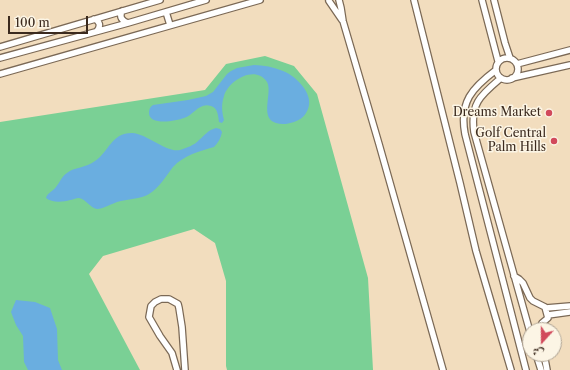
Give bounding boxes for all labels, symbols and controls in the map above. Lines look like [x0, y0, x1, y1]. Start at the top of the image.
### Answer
scale bar [10, 8, 90, 34]
text: 100 m [15, 15, 50, 30]
place label: Dreams Market [453, 106, 541, 120]
marker: Dreams Market [544, 108, 554, 118]
place label: Golf Central Palm Hills [475, 127, 546, 155]
marker: Golf Central Palm Hills [549, 136, 559, 146]
north arrow [522, 322, 562, 362]
text: ش [530, 344, 546, 361]

